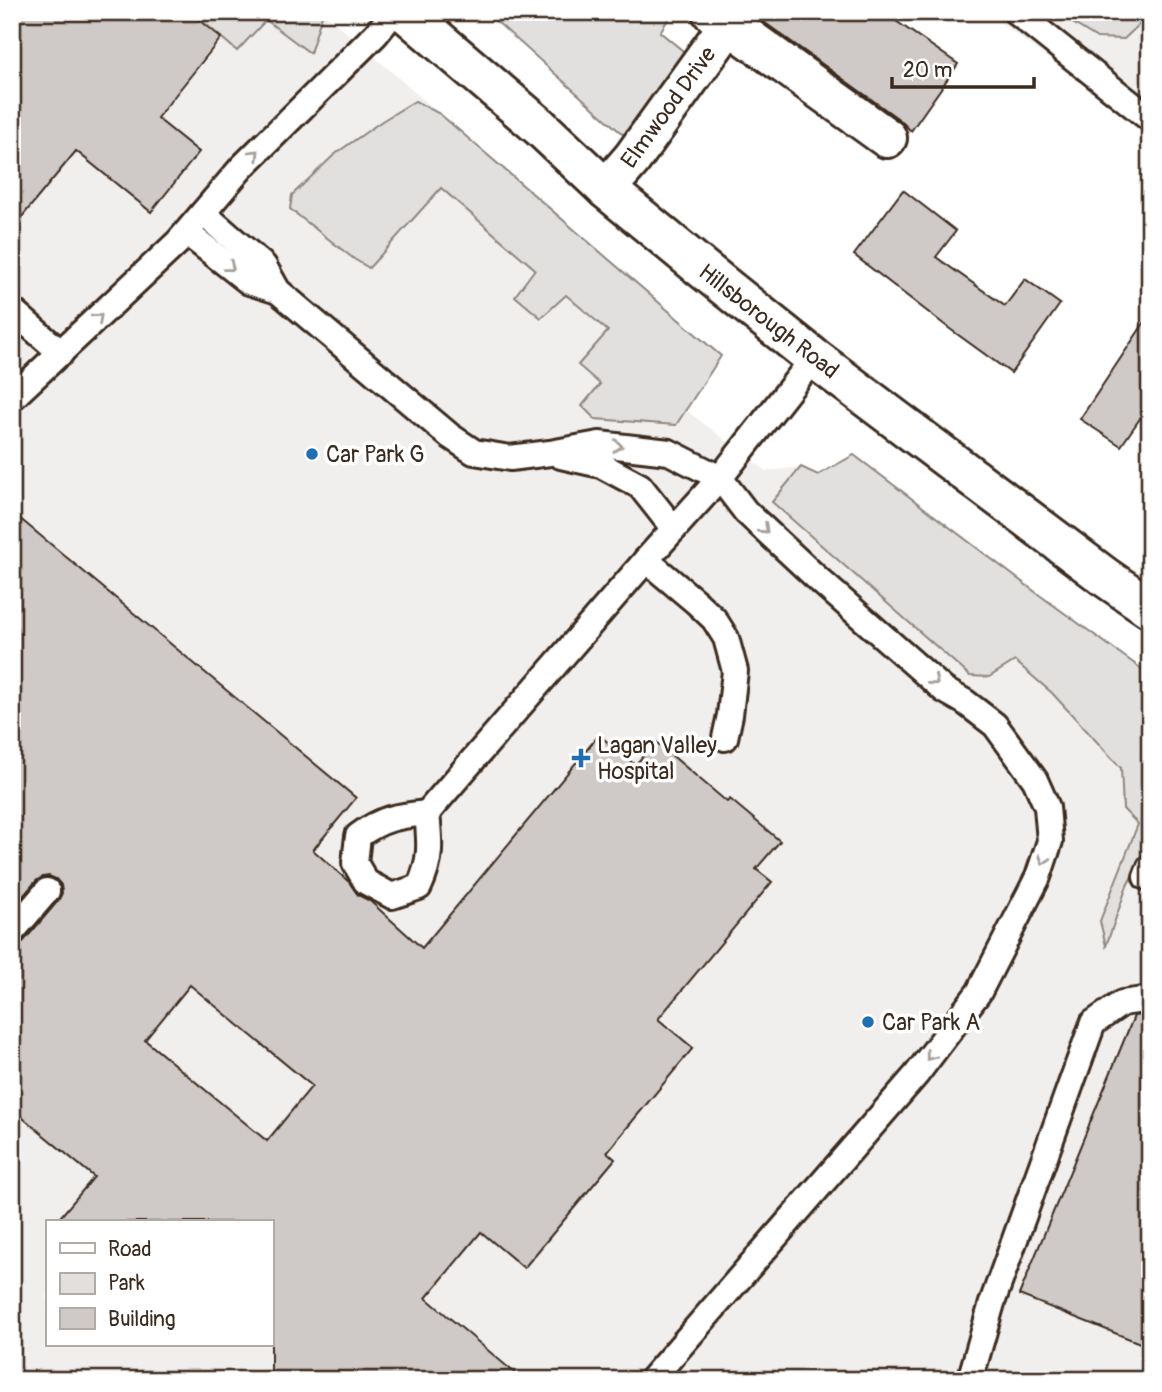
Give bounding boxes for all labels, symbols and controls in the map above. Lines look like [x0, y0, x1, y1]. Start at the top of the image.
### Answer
street label: Elmwood Drive [615, 40, 723, 174]
scale bar [892, 46, 1034, 90]
text: 20 m [903, 57, 952, 84]
one-way arrow [246, 149, 259, 162]
street label: Hillsborough Road [693, 258, 845, 385]
one-way arrow [222, 259, 234, 272]
one-way arrow [90, 314, 103, 327]
one-way arrow [612, 439, 623, 454]
place label: Car Park G [326, 440, 425, 469]
marker: Car Park G [304, 446, 320, 462]
one-way arrow [756, 521, 769, 534]
one-way arrow [926, 673, 939, 685]
place label: Lagan Valley Hospital [597, 731, 717, 786]
marker: Lagan Valley Hospital [571, 748, 591, 768]
one-way arrow [1037, 854, 1052, 866]
place label: Car Park A [882, 1008, 980, 1037]
marker: Car Park A [860, 1014, 876, 1030]
one-way arrow [926, 1048, 939, 1061]
legend [46, 1220, 273, 1346]
text: Road [108, 1236, 152, 1263]
text: Park [108, 1270, 145, 1297]
text: Building [108, 1306, 175, 1333]

